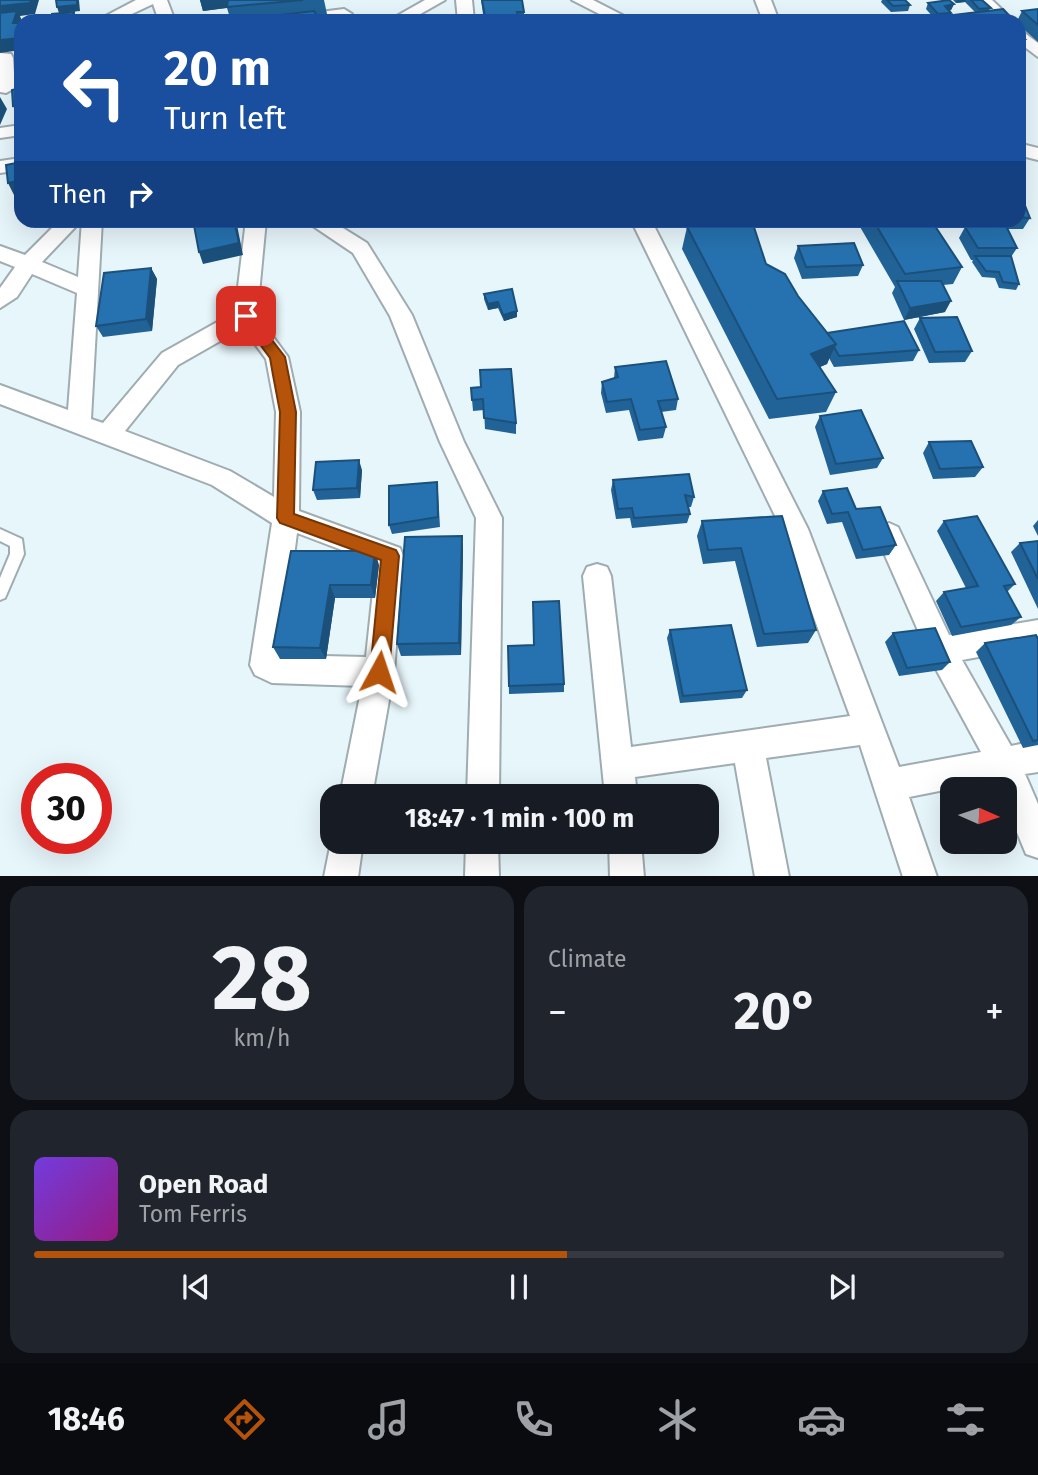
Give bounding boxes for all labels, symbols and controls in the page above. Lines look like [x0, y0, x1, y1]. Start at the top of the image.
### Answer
text: 20 m [164, 39, 271, 98]
icon: left [49, 42, 140, 133]
text: Turn left [164, 99, 286, 137]
icon: right [121, 175, 159, 213]
text: Then [49, 179, 107, 210]
pin [216, 286, 276, 346]
icon: arrive [227, 297, 265, 335]
position arrow [342, 635, 416, 709]
speed limit sign: 30 [21, 763, 112, 854]
north arrow [940, 777, 1017, 854]
map controls [940, 777, 1017, 854]
text: 18:47 · 1 min · 100 m [405, 803, 634, 834]
text: 28 [212, 924, 312, 1033]
text: Climate [548, 945, 627, 973]
text: 20° [734, 980, 818, 1043]
text: − [548, 989, 567, 1035]
text: + [985, 989, 1004, 1035]
text: km/h [234, 1024, 290, 1052]
text: Open Road [139, 1169, 268, 1200]
text: Tom Ferris [139, 1200, 247, 1228]
icon: previous [177, 1268, 215, 1306]
icon: pause [500, 1268, 538, 1306]
icon: next [823, 1268, 861, 1306]
icon: directions [220, 1395, 269, 1444]
icon: music [364, 1395, 413, 1444]
icon: phone [509, 1395, 558, 1444]
icon: climate [653, 1395, 702, 1444]
icon: car [797, 1395, 846, 1444]
icon: filters [941, 1395, 990, 1444]
text: 18:46 [48, 1400, 125, 1438]

